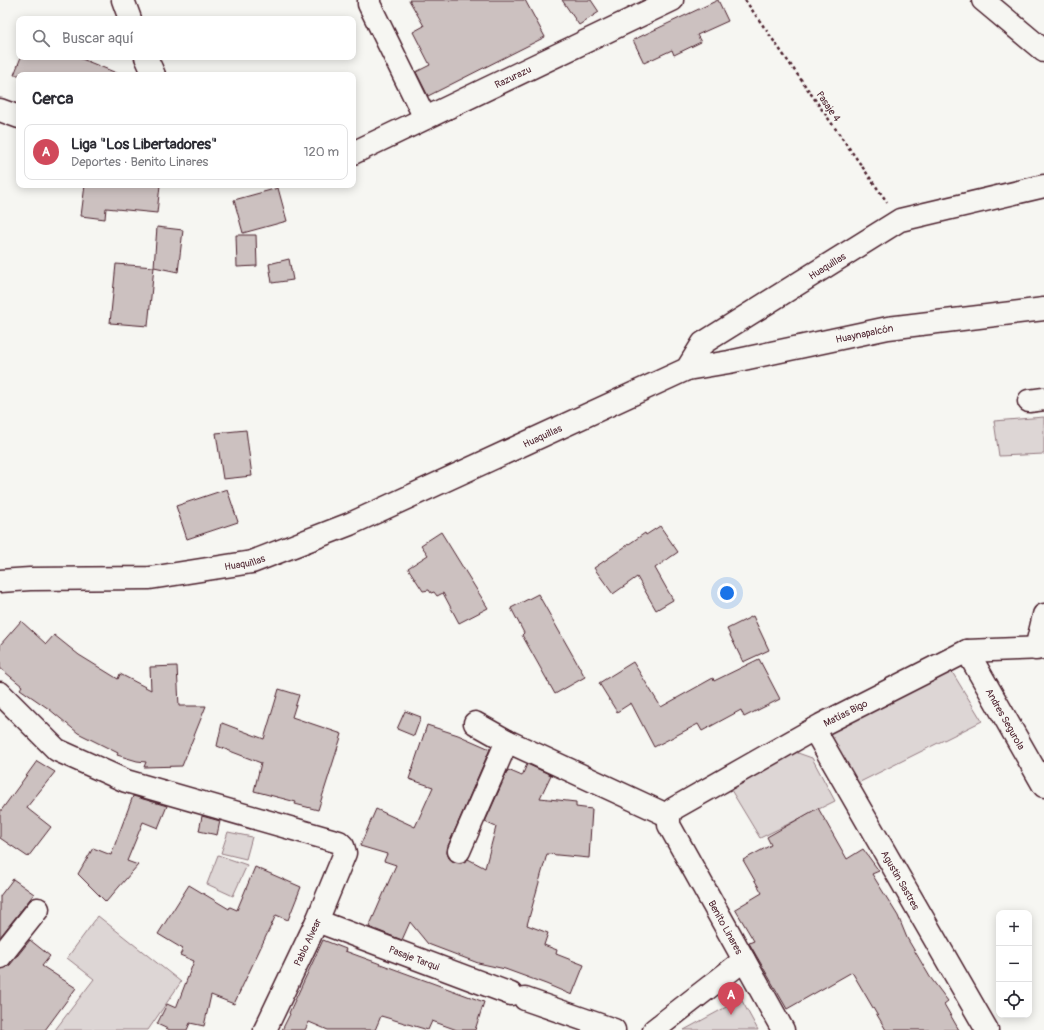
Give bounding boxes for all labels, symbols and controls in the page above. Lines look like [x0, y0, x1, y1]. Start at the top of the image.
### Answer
search box [16, 16, 356, 60]
icon: search [30, 27, 52, 49]
text: Buscar aquí [62, 29, 134, 48]
street label: Razurazu [493, 63, 533, 91]
text: Cerca [32, 88, 73, 109]
street label: Pasaje 4 [813, 89, 843, 124]
text: Liga "Los Libertadores" [71, 135, 217, 154]
text: A [42, 144, 50, 160]
text: 120 m [303, 144, 339, 160]
text: Deportes · Benito Linares [71, 154, 208, 170]
street label: Huaquillas [807, 250, 849, 283]
street label: Huaynapalcón [835, 322, 894, 346]
street label: Huaquillas [521, 422, 564, 451]
street label: Huaquillas [224, 552, 268, 573]
your location [717, 583, 737, 603]
street label: Andres Segurola [983, 686, 1027, 752]
street label: Matías Bigo [822, 697, 870, 730]
street label: Agustin Sastres [878, 849, 922, 913]
street label: Benito Linares [705, 898, 745, 957]
map controls [996, 910, 1032, 1018]
button: + [996, 910, 1032, 946]
street label: Pablo Alvear [292, 916, 324, 968]
street label: Pasaje Tarqui [387, 944, 441, 974]
button: − [996, 946, 1032, 982]
pin: A [718, 982, 744, 1015]
button: locate [996, 982, 1032, 1018]

